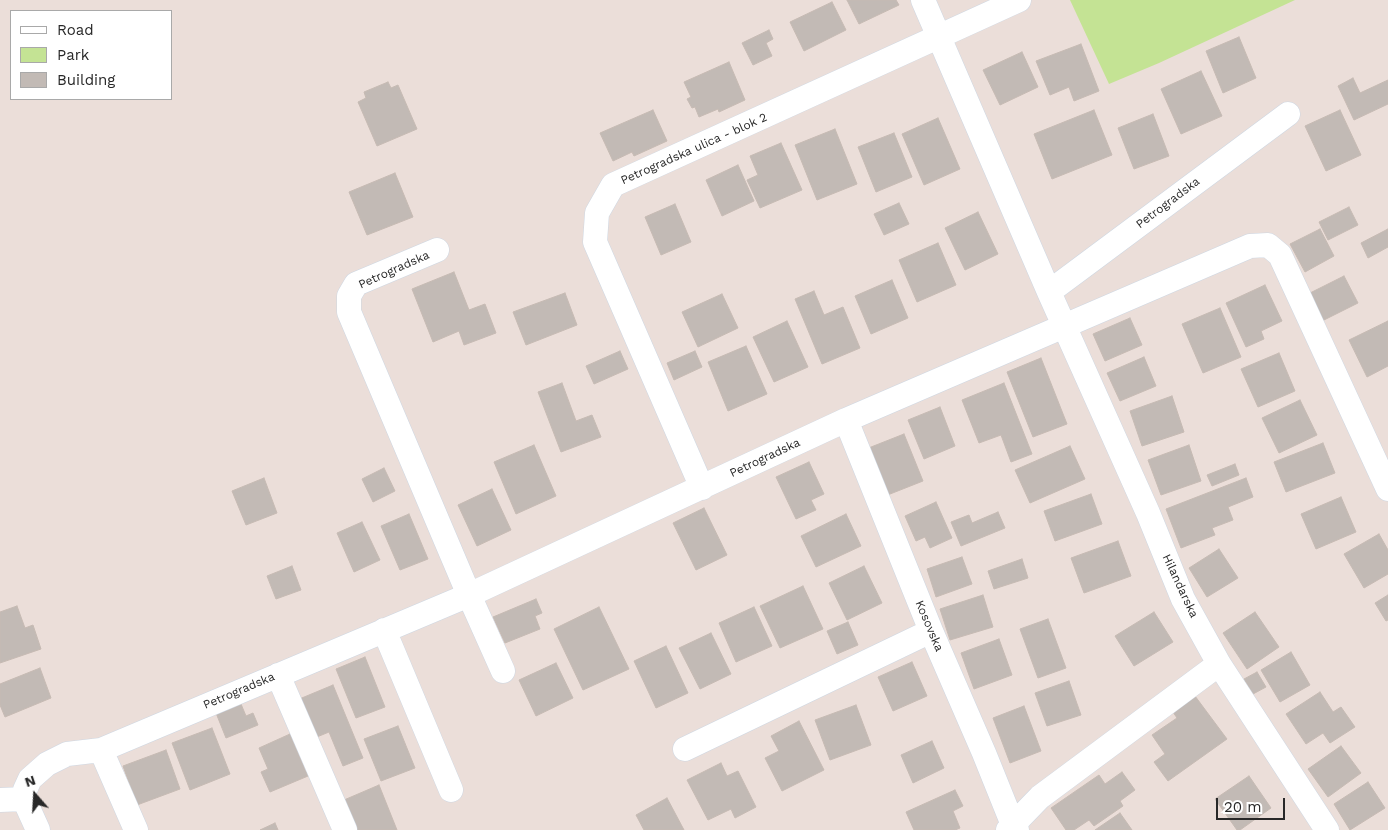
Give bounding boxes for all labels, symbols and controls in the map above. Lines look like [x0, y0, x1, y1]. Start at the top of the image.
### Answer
legend [10, 10, 172, 100]
text: Road [57, 21, 94, 39]
text: Park [57, 46, 89, 64]
text: Building [57, 71, 115, 89]
street label: Petrogradska ulica - blok 2 [619, 110, 769, 188]
street label: Petrogradska [1133, 174, 1203, 232]
street label: Petrogradska [356, 248, 432, 292]
street label: Petrogradska [727, 435, 803, 481]
street label: Hilandarska [1159, 552, 1201, 620]
street label: Kosovska [912, 598, 946, 654]
street label: Petrogradska [201, 670, 277, 712]
north arrow [10, 770, 60, 820]
text: N [23, 772, 38, 790]
scale bar [1218, 788, 1287, 820]
text: 20 m [1224, 798, 1262, 816]

